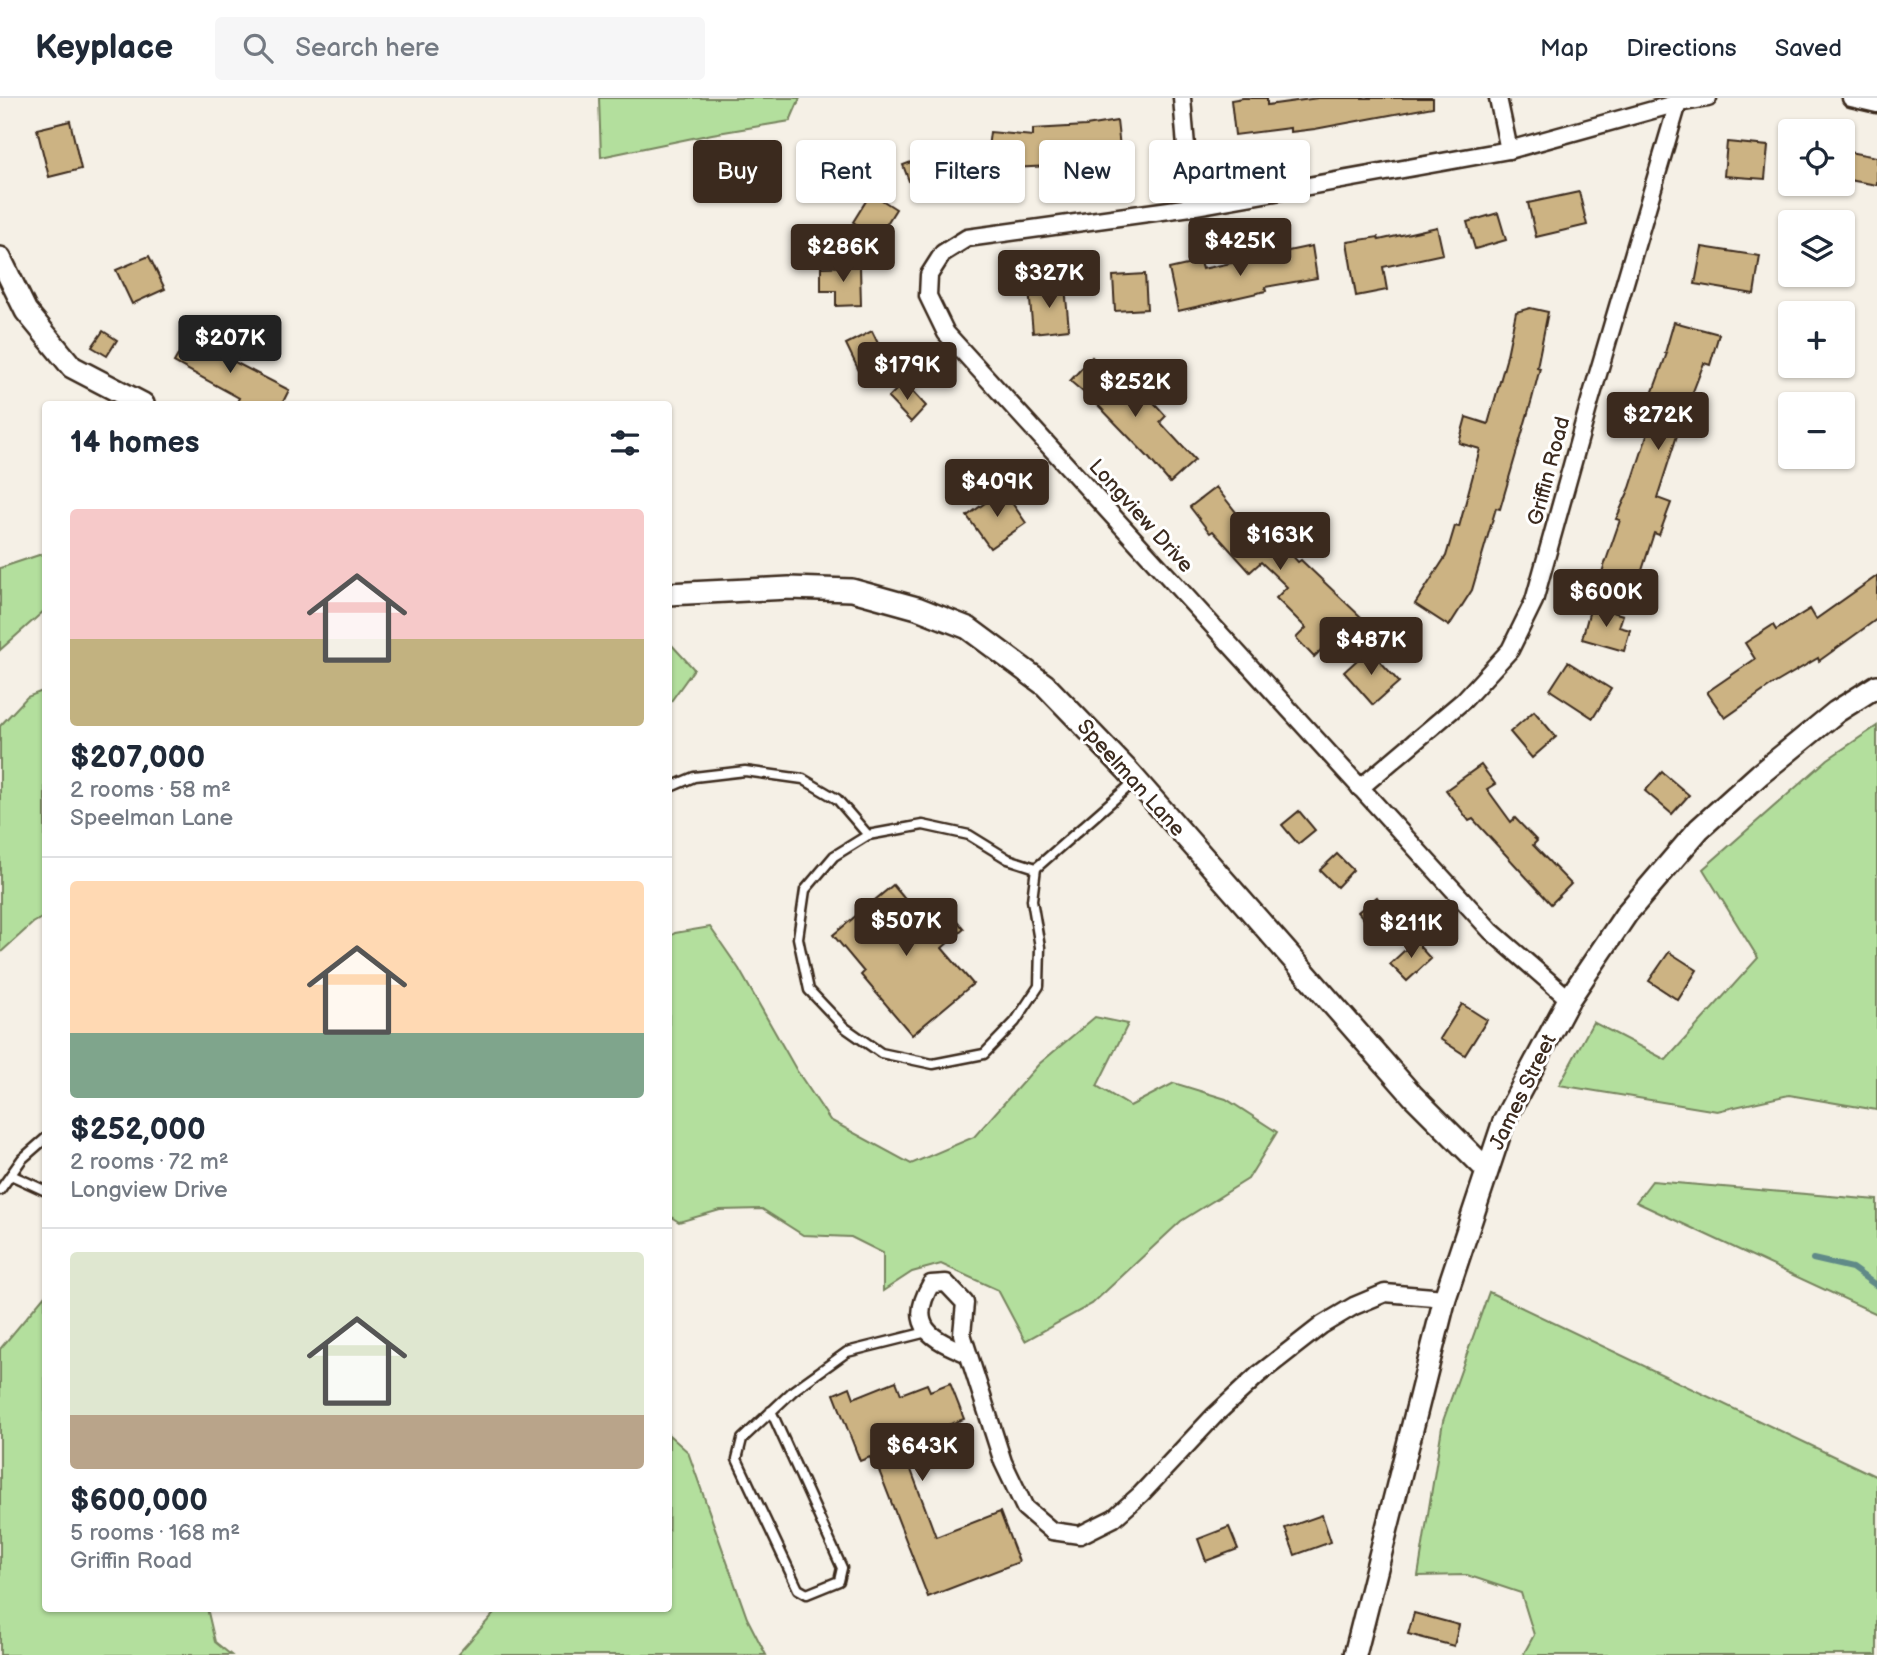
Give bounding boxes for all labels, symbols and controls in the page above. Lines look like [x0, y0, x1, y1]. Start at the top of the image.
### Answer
search box [215, 17, 705, 80]
text: Keyplace [35, 28, 173, 68]
icon: search [239, 29, 277, 67]
text: Search here [295, 33, 439, 64]
text: Map [1540, 34, 1588, 63]
text: Directions [1626, 34, 1737, 63]
text: Saved [1775, 34, 1842, 63]
map controls [1778, 119, 1855, 469]
button: locate [1778, 119, 1855, 196]
chip: Buy [693, 140, 782, 203]
chip: Rent [796, 140, 896, 203]
chip: Filters [910, 140, 1025, 203]
chip: New [1039, 140, 1135, 203]
chip: Apartment [1149, 140, 1310, 203]
button: layers [1778, 210, 1855, 287]
pin: $425K [1191, 218, 1289, 278]
pin: $286K [794, 225, 892, 284]
text: $425K [1204, 227, 1276, 255]
text: $286K [807, 233, 879, 261]
pin: $327K [1000, 250, 1098, 310]
text: $327K [1014, 259, 1084, 287]
button: + [1778, 301, 1855, 378]
pin: $207K [181, 316, 279, 375]
text: $207K [194, 324, 266, 352]
pin: $179K [858, 342, 956, 402]
text: $179K [874, 351, 940, 379]
pin: $252K [1086, 360, 1184, 419]
text: $252K [1099, 368, 1171, 396]
pin: $272K [1609, 392, 1707, 452]
button: − [1778, 392, 1855, 469]
text: $272K [1623, 401, 1693, 429]
street label: Griffin Road [1522, 414, 1576, 528]
icon: filters [606, 424, 644, 462]
text: 14 homes [70, 425, 199, 461]
street label: Longview Drive [1084, 454, 1198, 578]
pin: $409K [948, 460, 1046, 519]
text: $409K [961, 468, 1033, 496]
pin: $163K [1231, 512, 1329, 572]
text: $163K [1246, 521, 1314, 549]
icon: home [294, 555, 420, 681]
pin: $600K [1557, 570, 1655, 629]
text: $600K [1569, 578, 1643, 606]
pin: $487K [1322, 618, 1420, 677]
text: $487K [1336, 626, 1406, 654]
street label: Speelman Lane [1072, 714, 1190, 842]
text: $207,000 [70, 740, 205, 776]
text: 2 rooms · 58 m² [70, 776, 231, 804]
text: Speelman Lane [70, 804, 233, 832]
pin: $507K [857, 898, 955, 958]
pin: $211K [1362, 900, 1460, 960]
text: $507K [870, 907, 942, 935]
text: $211K [1379, 909, 1443, 937]
icon: home [294, 927, 420, 1053]
street label: James Street [1484, 1030, 1562, 1154]
text: $252,000 [70, 1112, 206, 1148]
text: 2 rooms · 72 m² [70, 1148, 229, 1176]
text: Longview Drive [70, 1176, 228, 1204]
icon: home [294, 1298, 420, 1424]
pin: $643K [873, 1424, 971, 1483]
text: $643K [886, 1432, 958, 1460]
text: $600,000 [70, 1483, 208, 1519]
text: 5 rooms · 168 m² [70, 1519, 240, 1547]
text: Griffin Road [70, 1547, 192, 1575]

